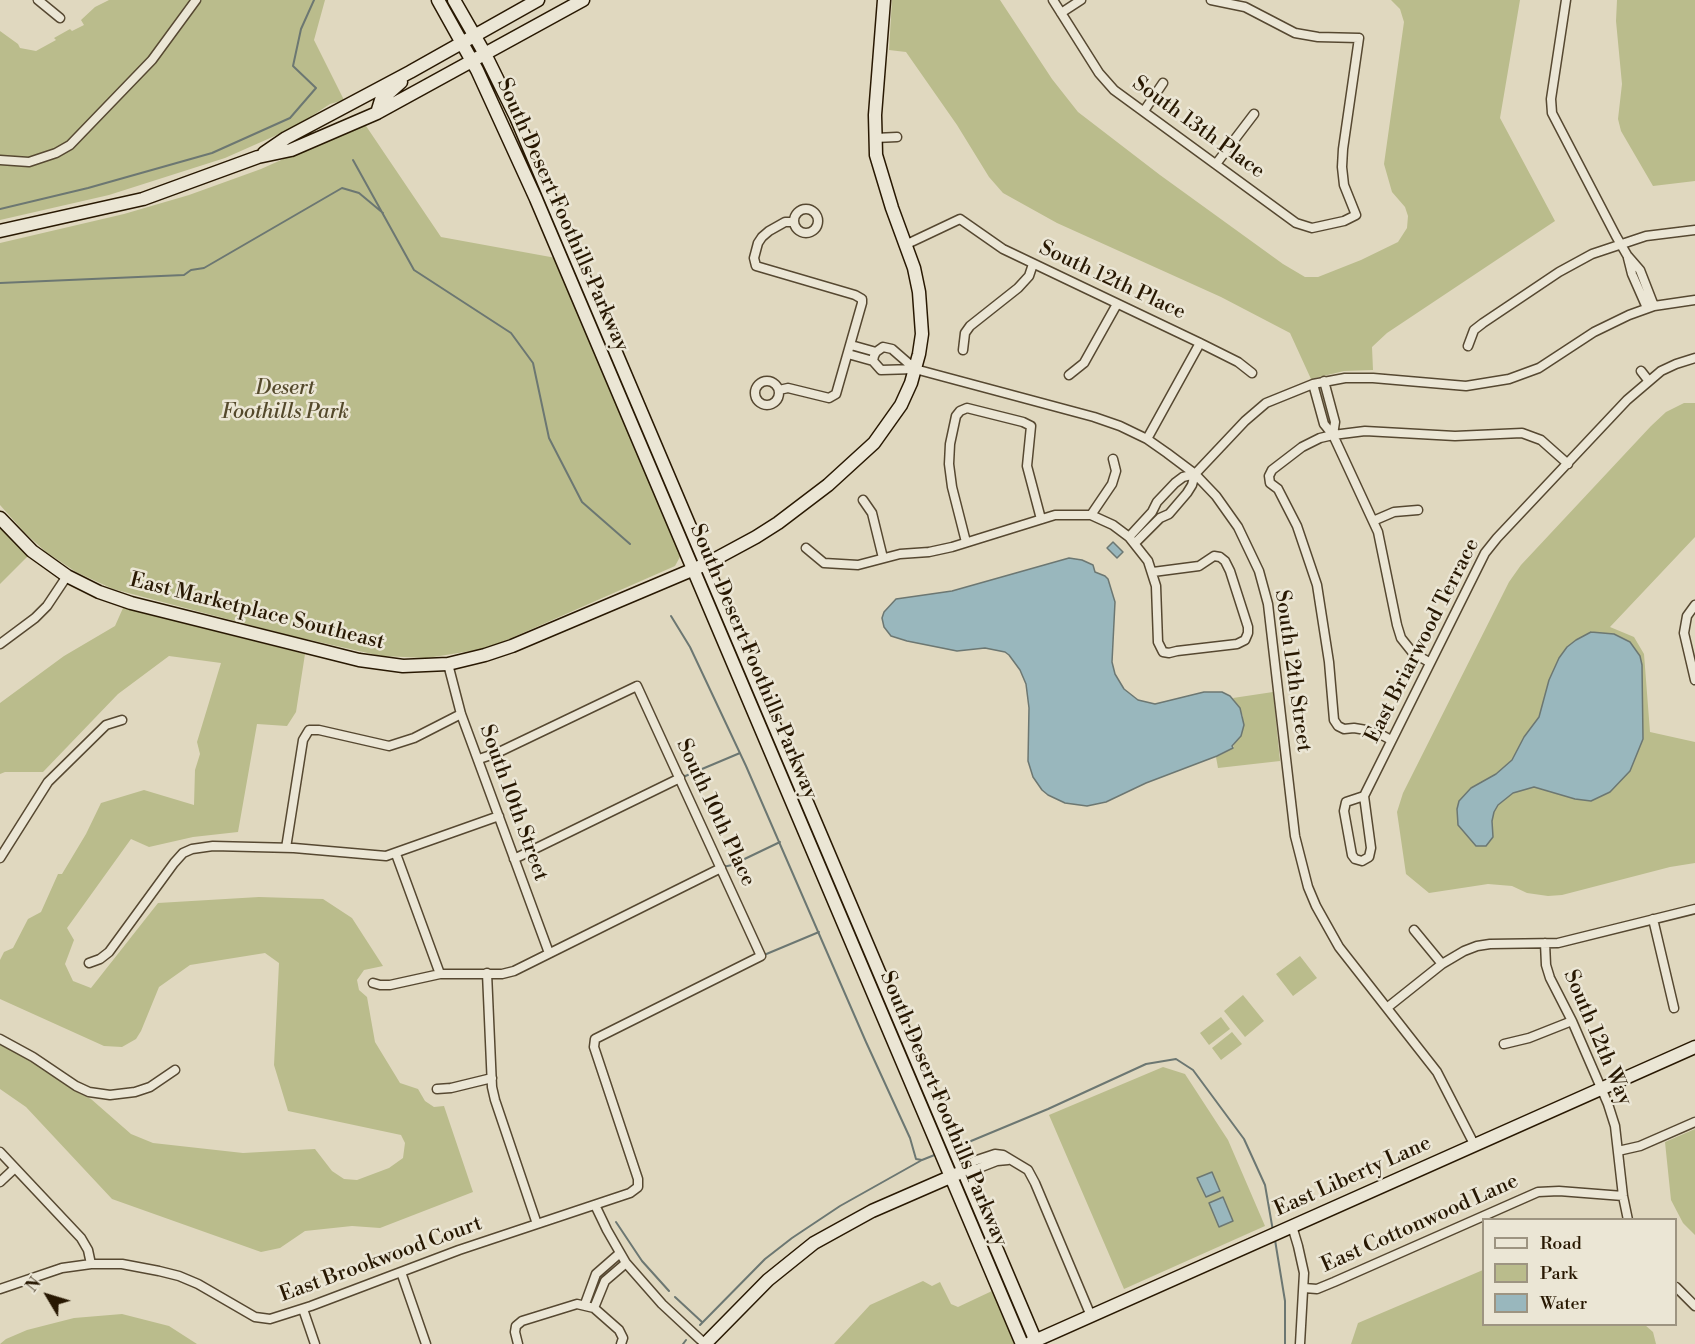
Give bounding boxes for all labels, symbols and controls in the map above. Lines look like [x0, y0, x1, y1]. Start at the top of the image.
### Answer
street label: South 13th Place [1127, 71, 1269, 185]
street label: South Desert Foothills Parkway [490, 75, 634, 355]
street label: South 12th Place [1035, 236, 1189, 326]
park label: Desert Foothills Park [221, 376, 349, 426]
street label: South Desert Foothills Parkway [684, 521, 822, 803]
street label: East Briarwood Terrace [1361, 535, 1485, 747]
street label: East Marketplace Southeast [127, 568, 387, 656]
street label: South 12th Street [1268, 588, 1316, 754]
street label: South 10th Street [473, 722, 553, 884]
street label: South 10th Place [670, 735, 760, 891]
street label: South 12th Way [1557, 966, 1637, 1110]
street label: South Desert Foothills Parkway [874, 968, 1012, 1250]
street label: East Liberty Lane [1271, 1131, 1435, 1223]
street label: East Cottonwood Lane [1318, 1169, 1522, 1279]
street label: East Brookwood Court [276, 1212, 486, 1308]
legend [1482, 1218, 1677, 1326]
text: Road [1540, 1232, 1582, 1255]
text: Park [1540, 1262, 1577, 1285]
north arrow [18, 1266, 78, 1326]
text: N [22, 1274, 46, 1296]
text: Water [1540, 1292, 1587, 1315]

